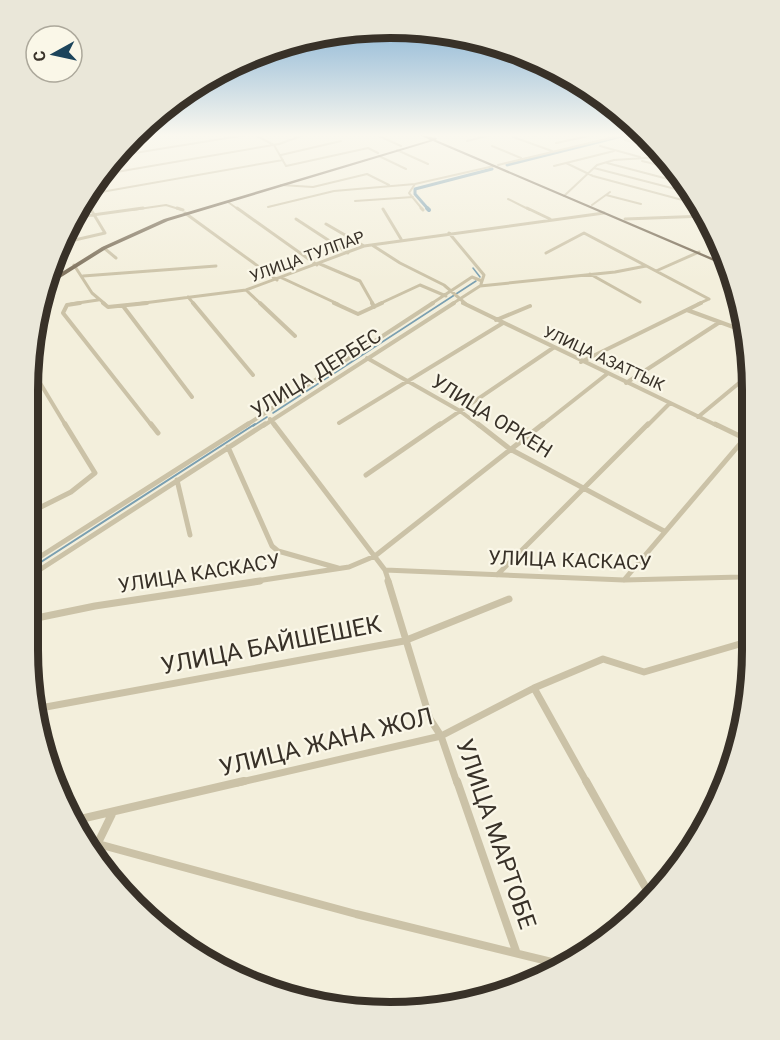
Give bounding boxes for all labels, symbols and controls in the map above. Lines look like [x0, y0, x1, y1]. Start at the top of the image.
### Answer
north arrow [24, 24, 84, 84]
text: С [30, 50, 50, 63]
street label: УЛИЦА ТУЛПАР [247, 227, 367, 286]
street label: УЛИЦА АЗАТТЫК [540, 322, 668, 395]
street label: УЛИЦА ДЕРБЕС [246, 323, 386, 423]
street label: УЛИЦА ОРКЕН [427, 369, 557, 463]
street label: УЛИЦА КАСКАСУ [488, 545, 652, 575]
street label: УЛИЦА КАСКАСУ [116, 548, 282, 598]
street label: УЛИЦА БАЙШЕШЕК [159, 610, 384, 680]
street label: УЛИЦА ЖАНА ЖОЛ [216, 702, 436, 782]
street label: УЛИЦА МАРТОБЕ [450, 735, 542, 933]

